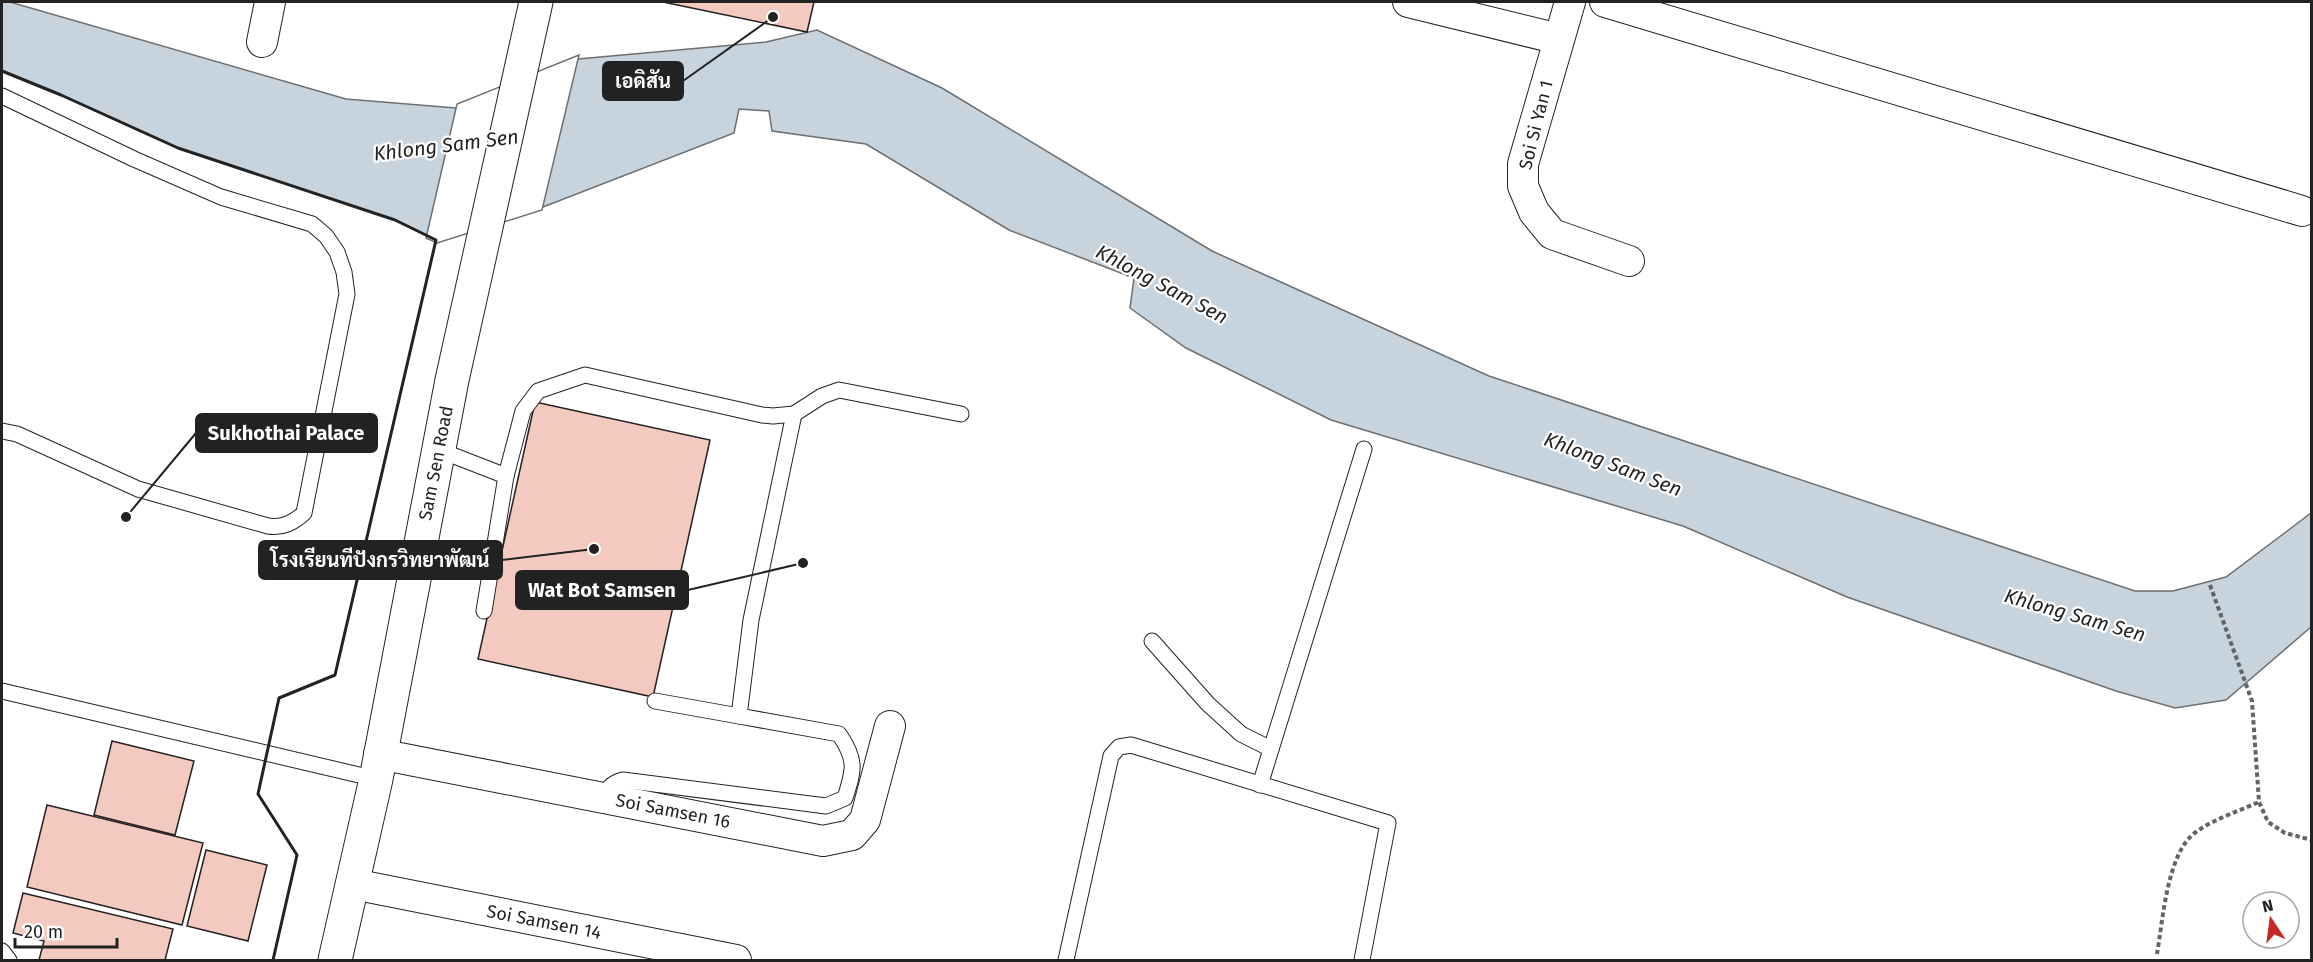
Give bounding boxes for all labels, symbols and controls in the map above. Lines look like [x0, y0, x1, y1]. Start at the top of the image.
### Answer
callout: เอดิสัน [603, 62, 683, 100]
text: เอดิสัน [615, 68, 671, 93]
street label: Soi Si Yan 1 [1514, 78, 1558, 172]
water label: Khlong Sam Sen [372, 124, 520, 166]
water label: Khlong Sam Sen [1092, 239, 1232, 329]
street label: Sam Sen Road [414, 404, 458, 522]
callout: Sukhothai Palace [196, 414, 377, 452]
text: Sukhothai Palace [208, 421, 364, 445]
water label: Khlong Sam Sen [1541, 427, 1685, 501]
callout: โรงเรียนทีปังกรวิทยาพัฒน์ [259, 541, 502, 579]
text: โรงเรียนทีปังกรวิทยาพัฒน์ [270, 546, 490, 572]
callout: Wat Bot Samsen [516, 571, 688, 609]
text: Wat Bot Samsen [528, 578, 676, 602]
water label: Khlong Sam Sen [2002, 583, 2148, 647]
street label: Soi Samsen 16 [614, 789, 732, 833]
north arrow [2241, 890, 2301, 950]
text: N [2260, 895, 2275, 916]
street label: Soi Samsen 14 [485, 900, 603, 944]
scale bar [15, 911, 117, 949]
text: 20 m [24, 921, 63, 943]

